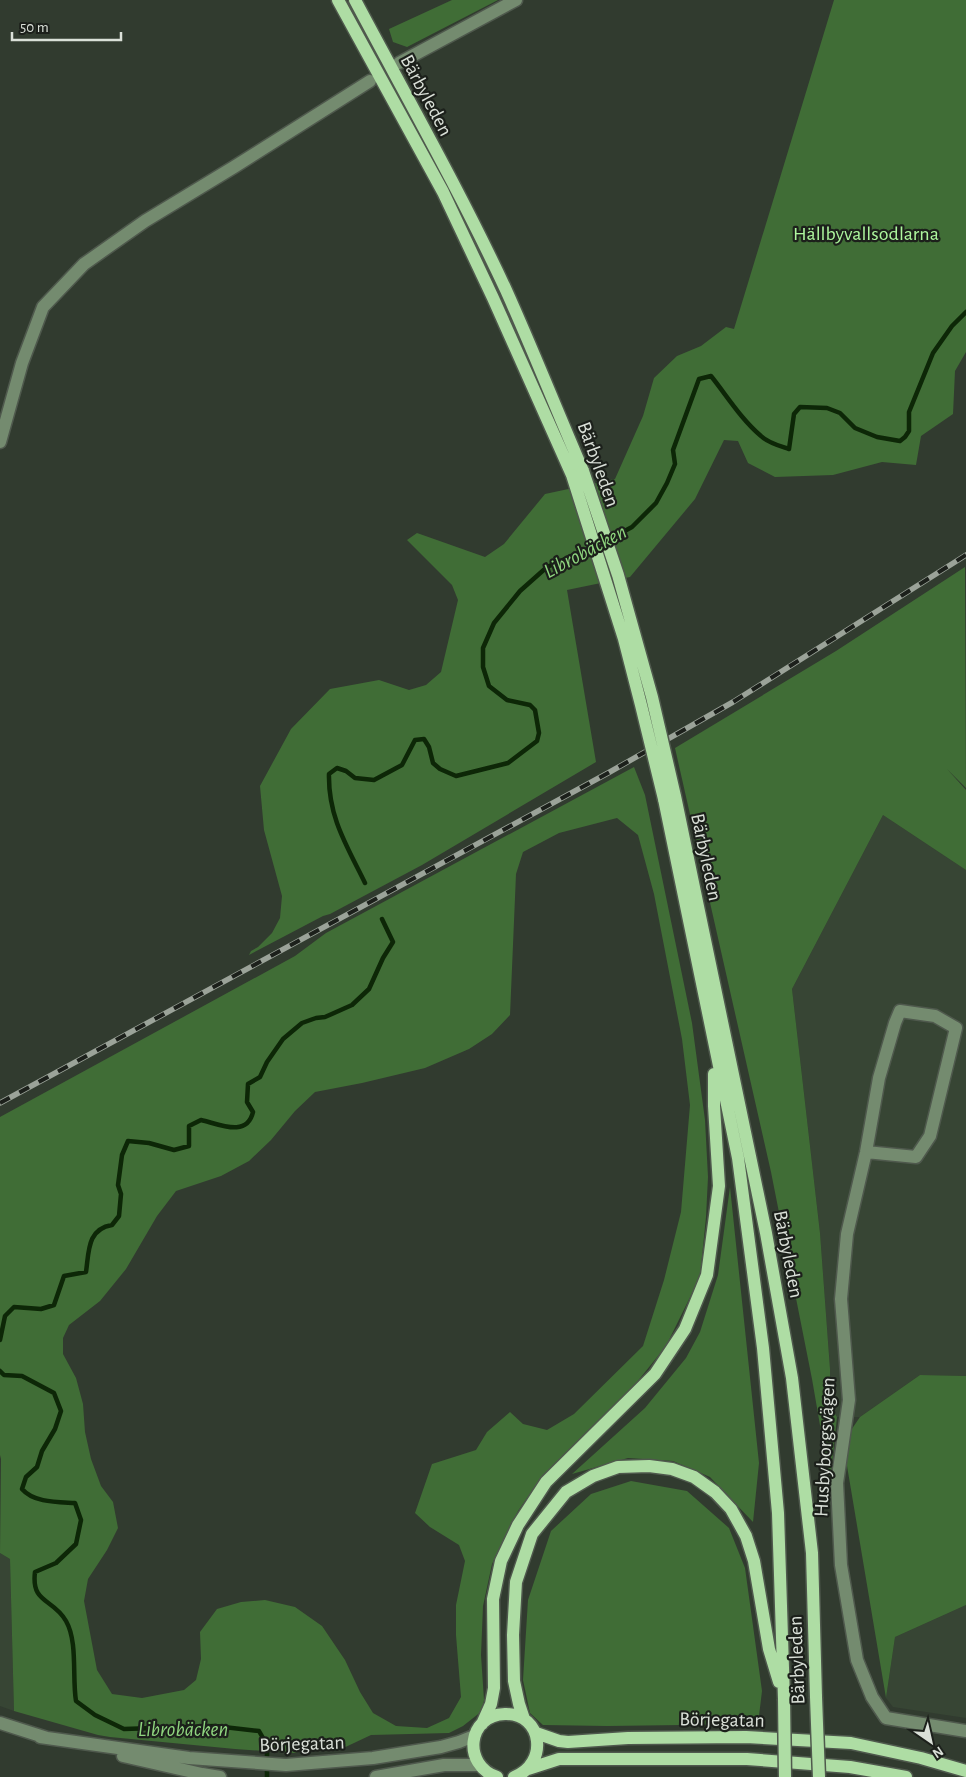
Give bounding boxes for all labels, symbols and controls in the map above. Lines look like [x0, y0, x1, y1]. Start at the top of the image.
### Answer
scale bar [12, 10, 121, 42]
text: 50 m [20, 20, 49, 35]
street label: Bärbyleden [396, 52, 456, 139]
park label: Hällbyvallsodlarna [793, 224, 939, 244]
street label: Bärbyleden [573, 419, 623, 510]
water label: Librobäcken [540, 521, 630, 582]
street label: Bärbyleden [687, 812, 725, 903]
street label: Bärbyleden [770, 1209, 806, 1300]
street label: Husbyborgsvägen [811, 1377, 839, 1517]
street label: Bärbyleden [785, 1615, 809, 1705]
street label: Börjegatan [679, 1709, 765, 1731]
north arrow [906, 1717, 956, 1767]
water label: Librobäcken [138, 1719, 228, 1740]
street label: Börjegatan [259, 1733, 345, 1755]
text: N [930, 1743, 946, 1760]

